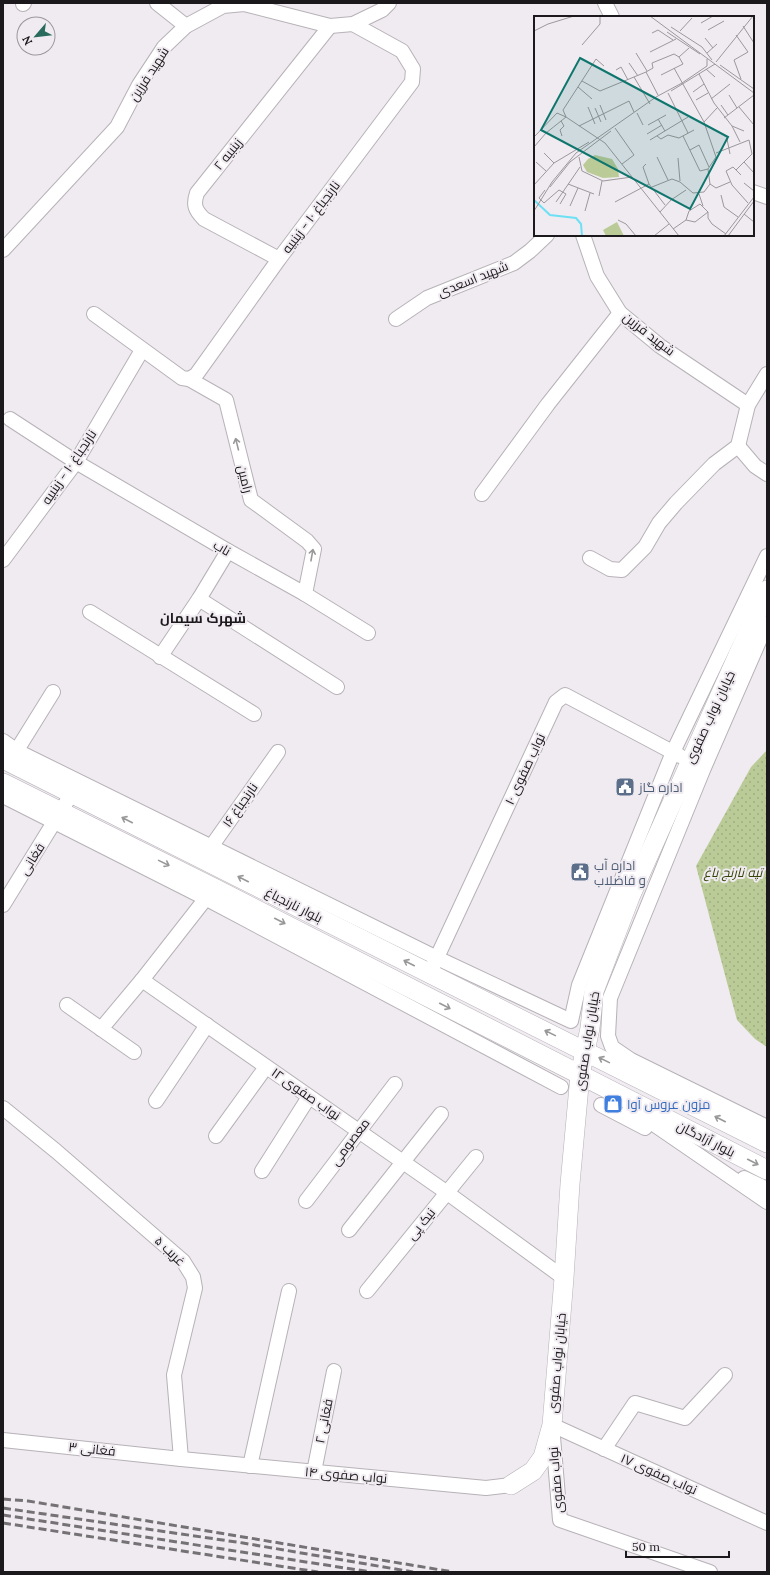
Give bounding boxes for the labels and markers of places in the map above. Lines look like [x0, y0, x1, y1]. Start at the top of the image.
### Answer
public building icon: اداره گاز [614, 776, 636, 798]
place label: اداره گاز [638, 779, 683, 796]
place label: اداره آب و فاضلاب [594, 857, 646, 889]
public building icon: اداره آب و فاضلاب [569, 861, 591, 883]
shop icon: مزون عروس آوا [602, 1093, 624, 1115]
place label: مزون عروس آوا [627, 1096, 710, 1113]

